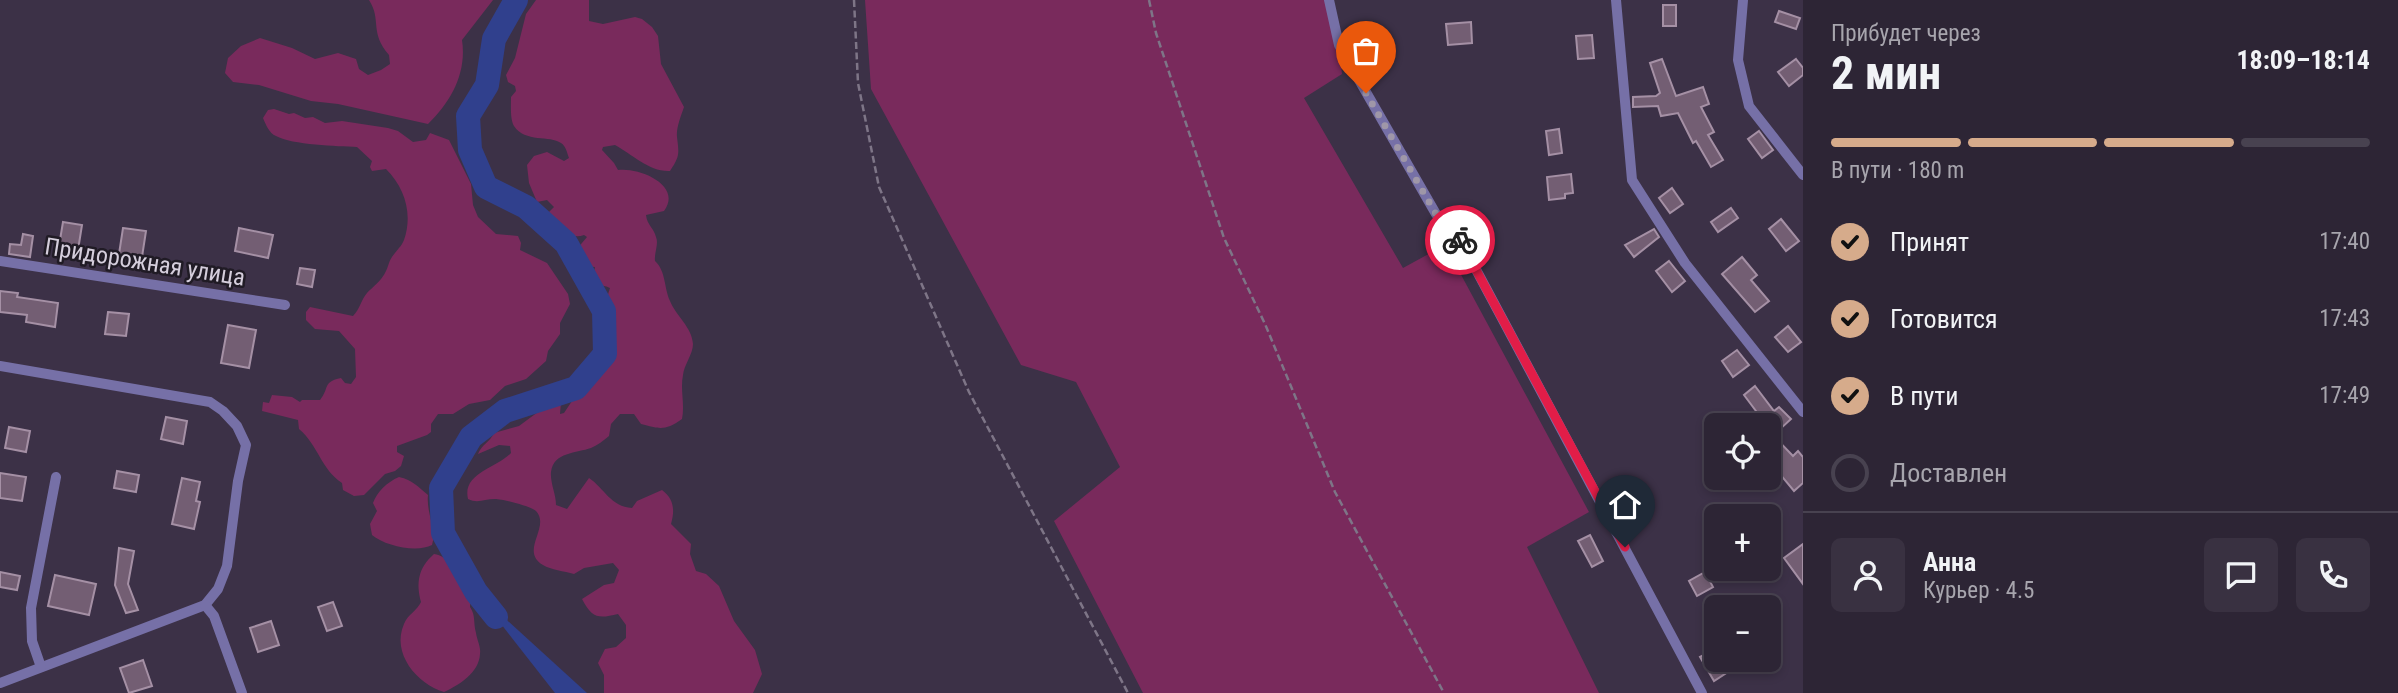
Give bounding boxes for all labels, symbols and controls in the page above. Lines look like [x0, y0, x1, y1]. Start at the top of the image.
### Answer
text: Прибудет через [1831, 20, 1981, 47]
pin [1336, 21, 1396, 93]
icon: bag [1347, 32, 1385, 70]
text: 18:09–18:14 [2236, 45, 2370, 75]
text: 2 мин [1831, 46, 1941, 100]
text: В пути · 180 m [1831, 157, 1964, 184]
courier [1425, 205, 1495, 275]
icon: bike [1441, 221, 1479, 259]
icon: check [1831, 223, 1869, 261]
text: Принят [1890, 227, 1969, 257]
text: 17:40 [2319, 228, 2370, 255]
street label: Придорожная улица [43, 232, 247, 292]
icon: check [1831, 300, 1869, 338]
text: Готовится [1890, 304, 1998, 334]
text: 17:43 [2319, 305, 2370, 332]
icon: check [1831, 377, 1869, 415]
text: В пути [1890, 381, 1959, 411]
text: 17:49 [2319, 382, 2370, 409]
map controls [1704, 413, 1781, 672]
button: locate [1704, 413, 1781, 490]
text: Доставлен [1890, 458, 2007, 488]
pin [1595, 475, 1655, 547]
icon: home [1606, 486, 1644, 524]
button: + [1704, 504, 1781, 581]
button: person [1831, 538, 1905, 612]
button: chat [2204, 538, 2278, 612]
button: phone [2296, 538, 2370, 612]
text: Анна [1923, 547, 1976, 577]
text: Курьер · 4.5 [1923, 577, 2034, 604]
button: − [1704, 595, 1781, 672]

